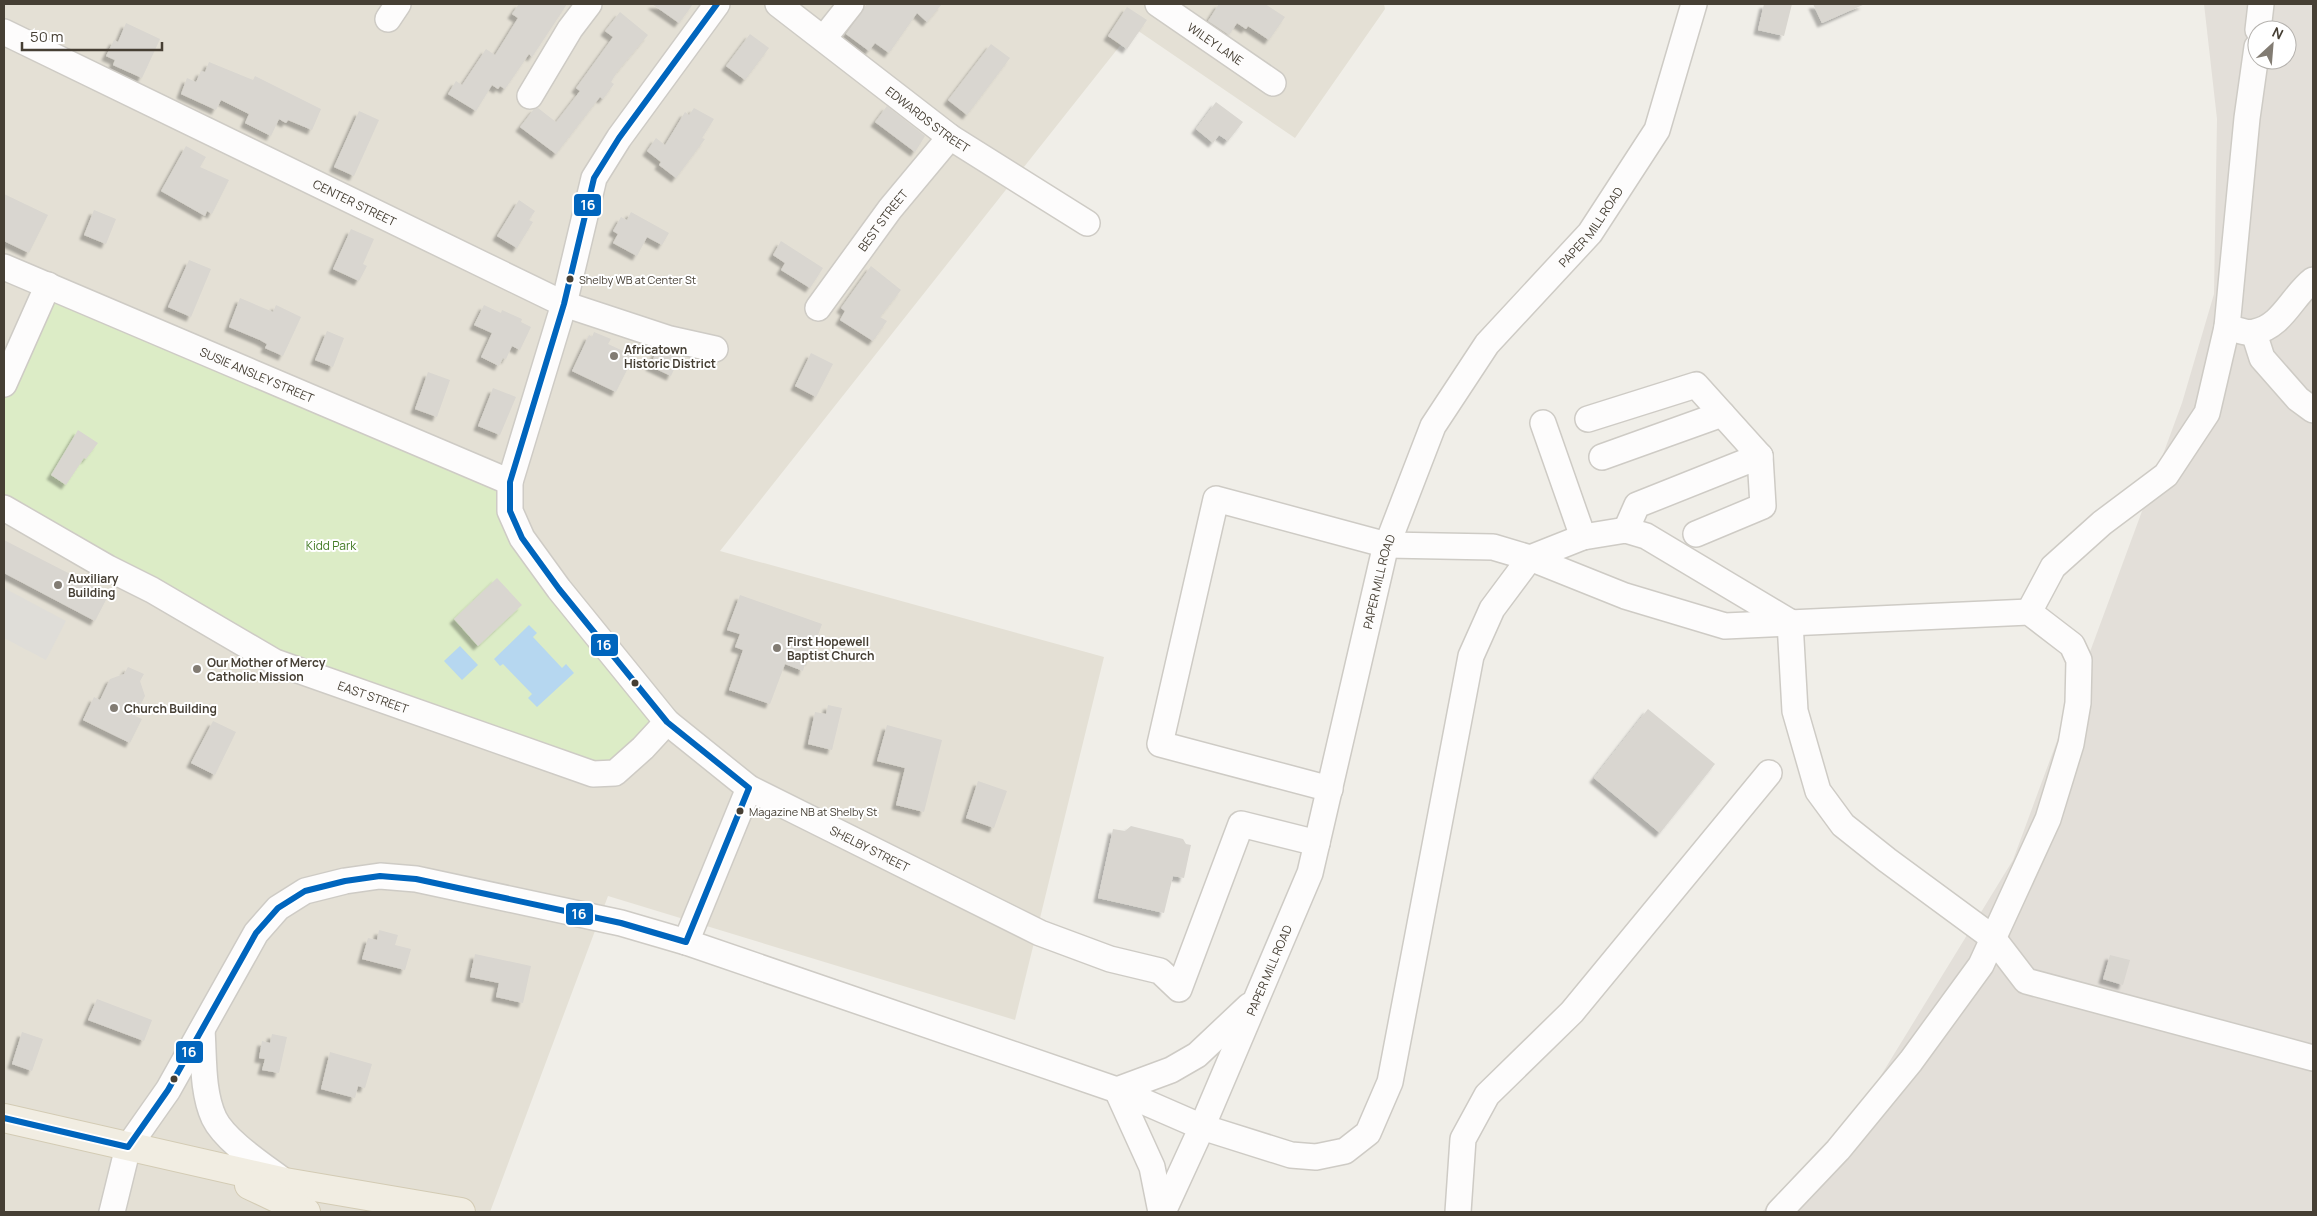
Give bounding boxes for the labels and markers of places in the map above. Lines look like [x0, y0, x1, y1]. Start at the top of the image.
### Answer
place label: Shelby WB at Center St [579, 272, 696, 287]
marker: Shelby WB at Center St [565, 274, 575, 284]
place label: Africatown Historic District [624, 341, 716, 372]
marker: Africatown Historic District [608, 350, 620, 362]
place label: Auxiliary Building [68, 570, 119, 601]
marker: Auxiliary Building [52, 579, 64, 591]
place label: First Hopewell Baptist Church [787, 633, 875, 664]
marker: First Hopewell Baptist Church [771, 642, 783, 654]
place label: Our Mother of Mercy Catholic Mission [207, 654, 326, 685]
marker: Our Mother of Mercy Catholic Mission [191, 663, 203, 675]
unlabelled marker [630, 678, 640, 688]
place label: Church Building [124, 700, 217, 717]
marker: Church Building [108, 702, 120, 714]
place label: Magazine NB at Shelby St [749, 804, 877, 819]
marker: Magazine NB at Shelby St [735, 806, 745, 816]
unlabelled marker [169, 1074, 179, 1084]

